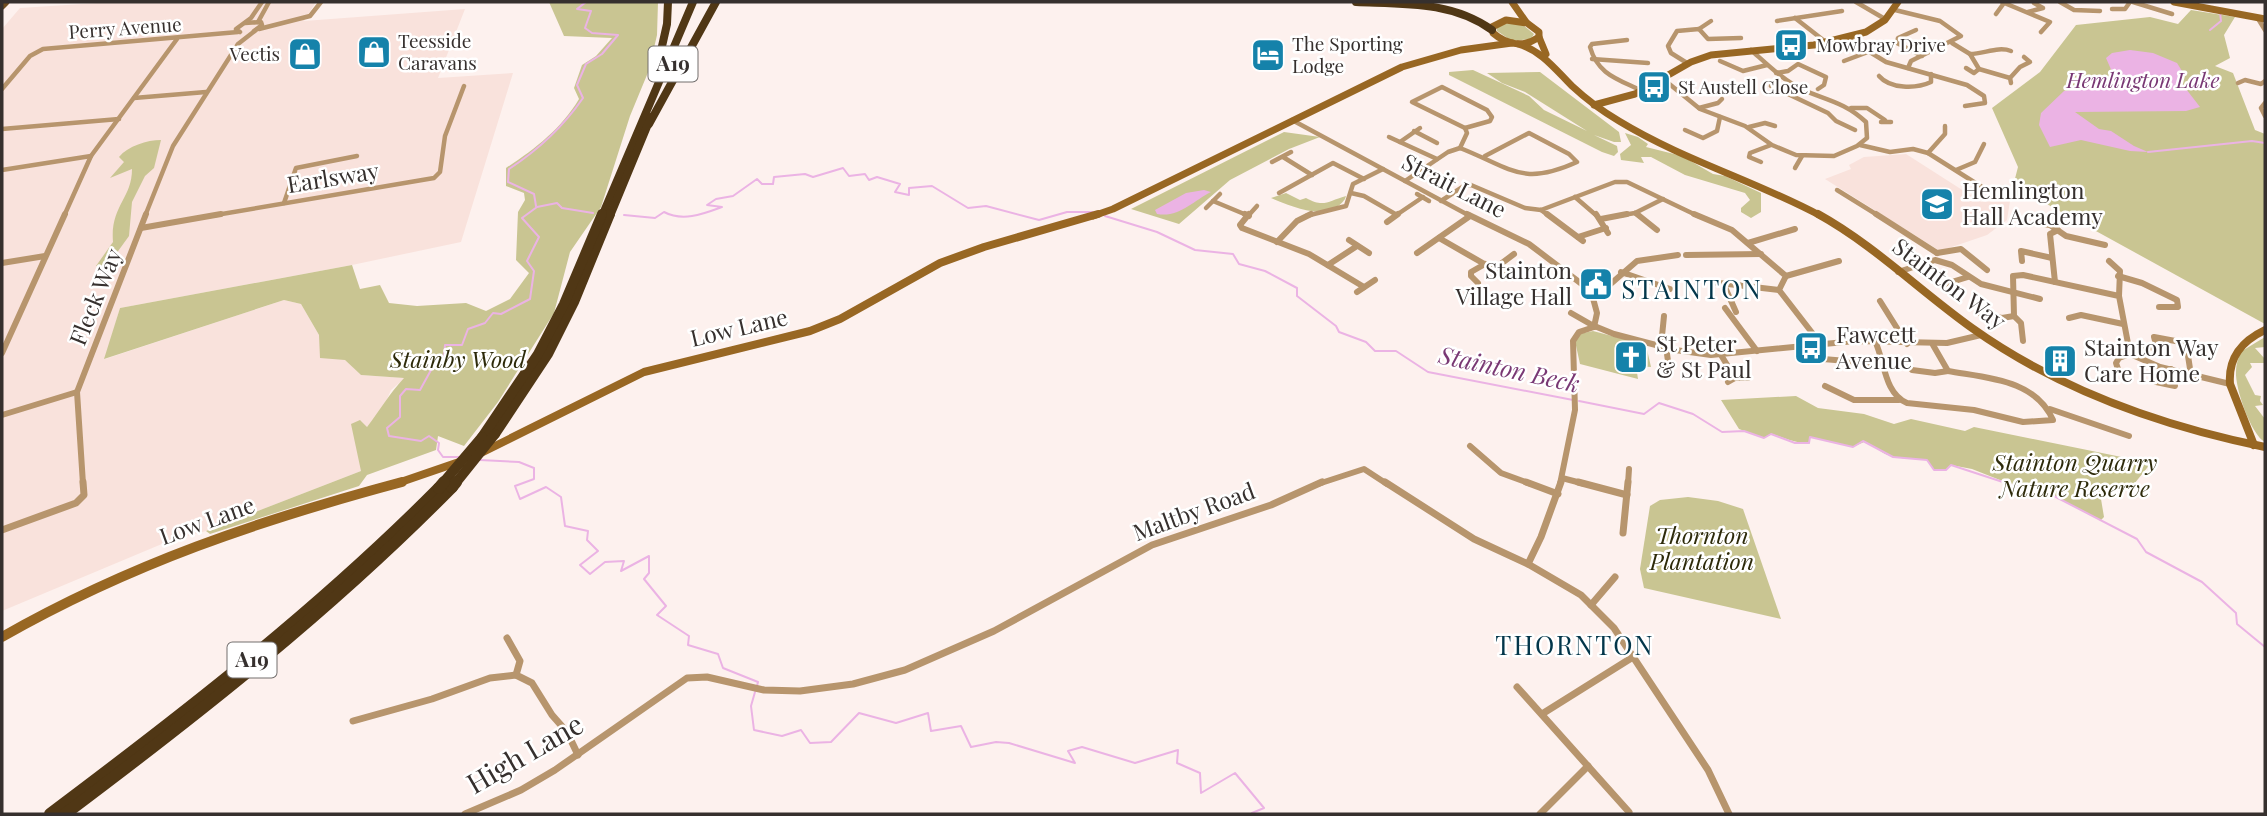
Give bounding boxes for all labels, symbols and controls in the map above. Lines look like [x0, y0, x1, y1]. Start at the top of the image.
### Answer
street label: Perry Avenue [68, 10, 182, 44]
bus stop icon: Mowbray Drive [1772, 26, 1810, 64]
place label: Teesside Caravans [398, 27, 477, 75]
place label: The Sporting Lodge [1292, 30, 1403, 78]
place label: Mowbray Drive [1816, 31, 1946, 57]
shop icon: Teesside Caravans [355, 33, 393, 71]
shop icon: Vectis [286, 35, 324, 73]
hotel icon: The Sporting Lodge [1249, 36, 1287, 74]
place label: Vectis [229, 40, 280, 66]
road number: A19 [648, 46, 698, 82]
water label: Hemlington Lake [2066, 65, 2219, 93]
bus stop icon: St Austell Close [1635, 68, 1673, 106]
place label: St Austell Close [1678, 73, 1808, 99]
street label: Strait Lane [1397, 145, 1512, 224]
street label: Earlsway [285, 154, 381, 199]
place label: Hemlington Hall Academy [1962, 174, 2103, 231]
school or university icon: Hemlington Hall Academy [1918, 185, 1956, 223]
street label: Stainton Way [1887, 230, 2013, 336]
street label: Fleck Way [61, 243, 128, 350]
place label: Stainton Village Hall [1455, 254, 1572, 311]
public building icon: Stainton Village Hall [1577, 265, 1615, 303]
district label: STAINTON [1621, 271, 1763, 306]
street label: Low Lane [687, 300, 790, 353]
place label: Fawcett Avenue [1835, 318, 1917, 375]
place label: St Peter & St Paul [1656, 327, 1752, 384]
bus stop icon: Fawcett Avenue [1792, 329, 1830, 367]
place label: Stainton Way Care Home [2084, 331, 2219, 388]
water label: Stainton Beck [1435, 337, 1583, 399]
church icon: St Peter & St Paul [1612, 338, 1650, 376]
building icon: Stainton Way Care Home [2041, 342, 2079, 380]
park label: Stainby Wood [389, 343, 526, 374]
park label: Stainton Quarry Nature Reserve [1992, 446, 2157, 503]
street label: Maltby Road [1128, 474, 1259, 547]
street label: Low Lane [155, 488, 258, 551]
park label: Thornton Plantation [1649, 519, 1754, 576]
district label: THORNTON [1495, 627, 1655, 662]
road number: A19 [228, 642, 276, 678]
street label: High Lane [459, 704, 589, 801]

